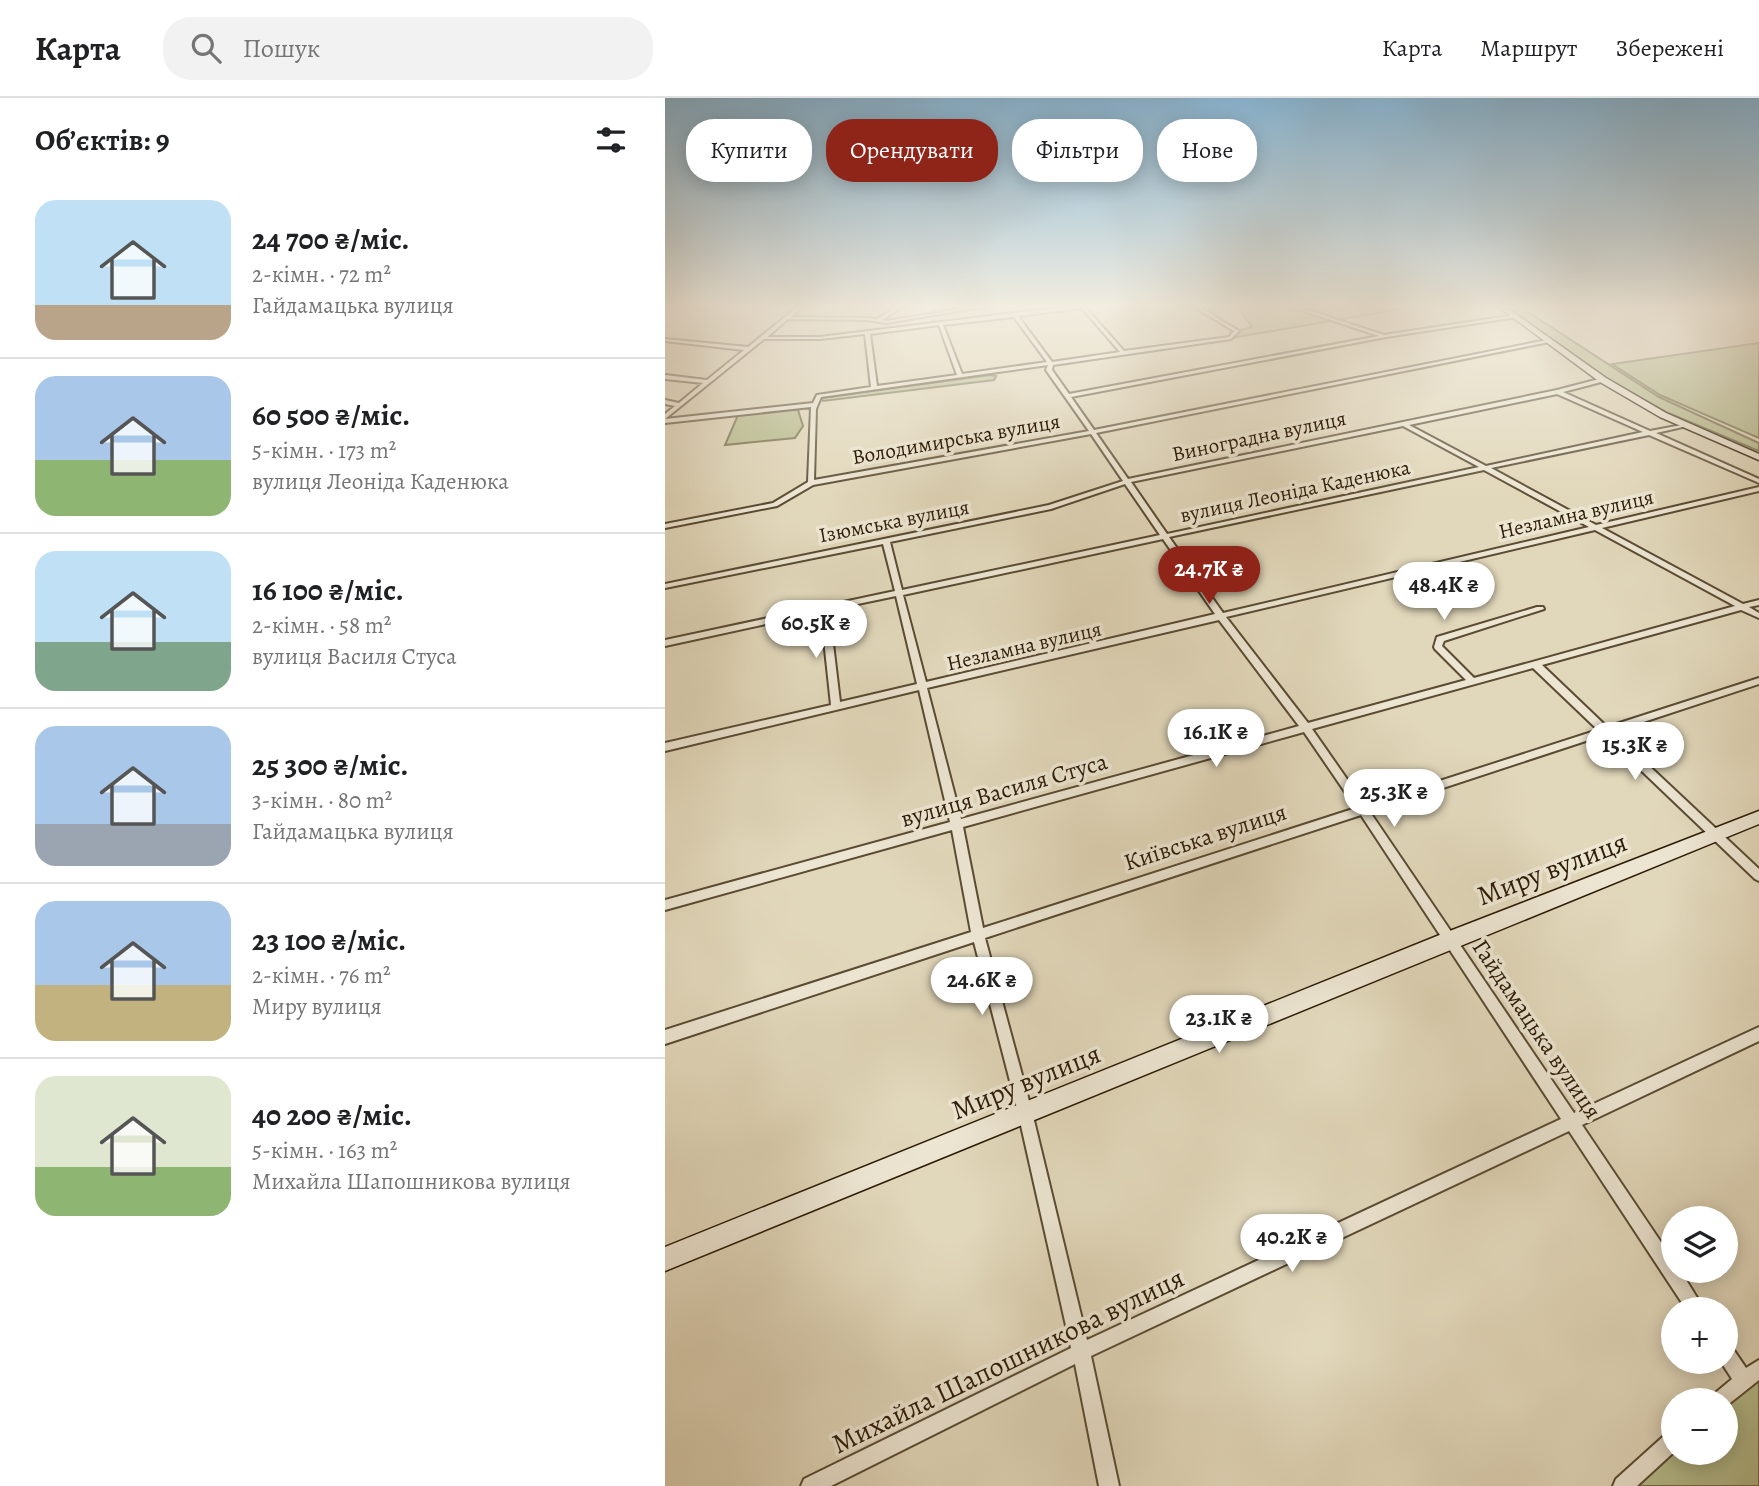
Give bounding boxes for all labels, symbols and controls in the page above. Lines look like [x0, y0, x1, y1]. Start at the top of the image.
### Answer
search box [163, 17, 653, 80]
text: Карта [35, 26, 121, 71]
icon: search [187, 29, 225, 67]
text: Пошук [243, 31, 320, 66]
text: Карта [1382, 32, 1442, 64]
text: Маршрут [1480, 32, 1577, 64]
text: Збережені [1615, 32, 1724, 64]
chip: Купити [686, 119, 812, 182]
chip: Орендувати [826, 119, 998, 182]
chip: Фільтри [1012, 119, 1143, 182]
chip: Нове [1157, 119, 1257, 182]
text: Об’єктів: 9 [35, 120, 170, 160]
icon: filters [592, 121, 630, 159]
text: 24 700 ₴/міс. [252, 219, 410, 259]
icon: home [91, 228, 175, 312]
text: 2-кімн. · 72 m² [252, 259, 391, 290]
text: Гайдамацька вулиця [252, 290, 454, 321]
text: 60 500 ₴/міс. [252, 395, 410, 435]
icon: home [91, 404, 175, 488]
street label: Виноградна вулиця [1169, 404, 1349, 468]
street label: Володимирська вулиця [850, 407, 1062, 471]
text: 5-кімн. · 173 m² [252, 435, 396, 466]
street label: вулиця Леоніда Каденюка [1177, 453, 1413, 529]
text: вулиця Леоніда Каденюка [252, 466, 509, 497]
street label: Незламна вулиця [1496, 483, 1656, 545]
street label: Ізюмська вулиця [816, 493, 972, 549]
pin: 24.7K ₴ [1144, 546, 1274, 606]
text: 24.7K ₴ [1174, 553, 1244, 584]
pin: 48.4K ₴ [1379, 562, 1509, 622]
text: 48.4K ₴ [1409, 569, 1479, 600]
text: 16 100 ₴/міс. [252, 570, 404, 610]
icon: home [91, 579, 175, 663]
pin: 60.5K ₴ [751, 601, 881, 660]
text: 60.5K ₴ [781, 607, 851, 638]
text: 2-кімн. · 58 m² [252, 610, 391, 641]
street label: Незламна вулиця [944, 615, 1104, 677]
text: вулиця Василя Стуса [252, 641, 457, 672]
pin: 16.1K ₴ [1151, 710, 1281, 769]
text: 16.1K ₴ [1183, 716, 1249, 747]
pin: 15.3K ₴ [1570, 722, 1700, 782]
text: 15.3K ₴ [1602, 729, 1668, 760]
text: 25 300 ₴/міс. [252, 745, 408, 785]
street label: вулиця Василя Стуса [897, 745, 1111, 835]
icon: home [91, 754, 175, 838]
pin: 25.3K ₴ [1329, 770, 1459, 829]
text: 25.3K ₴ [1360, 776, 1428, 807]
text: 3-кімн. · 80 m² [252, 785, 392, 816]
street label: Київська вулиця [1119, 796, 1291, 878]
text: Гайдамацька вулиця [252, 816, 454, 847]
street label: Миру вулиця [1472, 823, 1632, 915]
text: 23 100 ₴/міс. [252, 920, 406, 960]
icon: home [91, 929, 175, 1013]
street label: Гайдамацька вулиця [1465, 933, 1609, 1125]
pin: 24.6K ₴ [917, 958, 1047, 1017]
text: 2-кімн. · 76 m² [252, 960, 391, 991]
text: 24.6K ₴ [947, 964, 1017, 995]
text: Миру вулиця [252, 991, 382, 1022]
pin: 23.1K ₴ [1154, 996, 1284, 1055]
text: 23.1K ₴ [1185, 1002, 1253, 1033]
street label: Миру вулиця [946, 1035, 1106, 1129]
text: 40 200 ₴/міс. [252, 1095, 412, 1135]
icon: home [91, 1104, 175, 1188]
text: 5-кімн. · 163 m² [252, 1135, 397, 1166]
text: Михайла Шапошникова вулиця [252, 1166, 571, 1197]
map controls [1661, 1206, 1738, 1465]
button: layers [1661, 1206, 1738, 1283]
pin: 40.2K ₴ [1227, 1214, 1357, 1274]
text: 40.2K ₴ [1256, 1221, 1328, 1252]
street label: Михайла Шапошникова вулиця [825, 1259, 1191, 1463]
button: + [1661, 1297, 1738, 1374]
button: − [1661, 1388, 1738, 1465]

